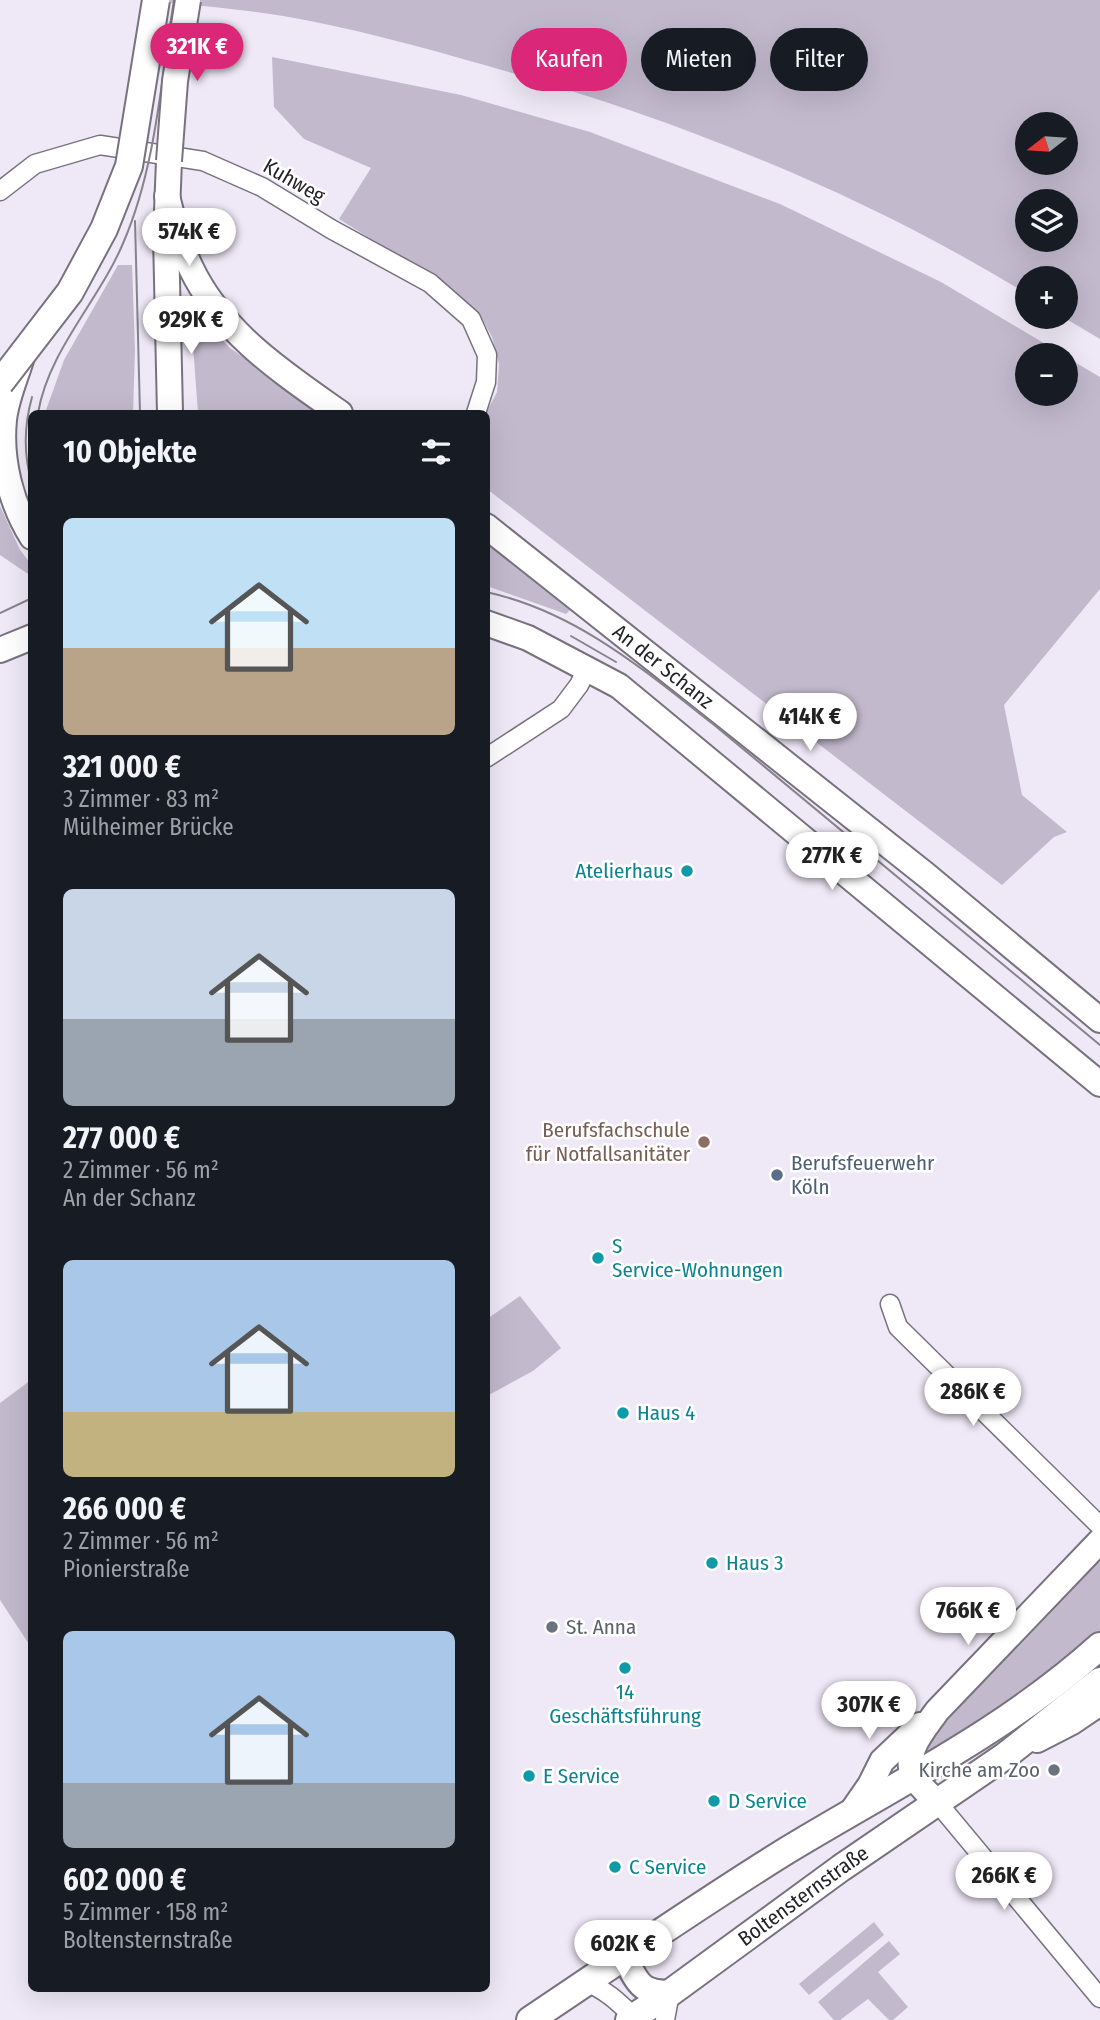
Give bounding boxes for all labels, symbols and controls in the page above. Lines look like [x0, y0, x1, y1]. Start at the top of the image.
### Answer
pin: 321K € [140, 24, 254, 83]
chip: Kaufen [511, 28, 627, 91]
chip: Mieten [641, 28, 756, 91]
chip: Filter [770, 28, 868, 91]
text: 321K € [166, 32, 228, 60]
north arrow [1015, 112, 1078, 175]
map controls [1015, 112, 1078, 406]
street label: Kuhweg [259, 153, 330, 209]
button: layers [1015, 189, 1078, 252]
pin: 574K € [132, 208, 246, 268]
text: 574K € [158, 217, 220, 245]
button: + [1015, 266, 1078, 329]
pin: 929K € [134, 296, 248, 356]
text: 929K € [159, 305, 223, 333]
button: − [1015, 343, 1078, 406]
icon: filters [417, 433, 455, 471]
text: 10 Objekte [63, 434, 197, 470]
icon: home [196, 564, 322, 690]
street label: An der Schanz [608, 619, 719, 714]
pin: 414K € [753, 694, 867, 753]
text: 414K € [779, 702, 841, 730]
text: 321 000 € [63, 749, 181, 785]
text: 3 Zimmer · 83 m² [63, 785, 219, 813]
text: Mülheimer Brücke [63, 813, 234, 841]
pin: 277K € [775, 832, 889, 892]
text: 277K € [802, 841, 862, 869]
place label: Atelierhaus [575, 858, 673, 884]
marker: Atelierhaus [679, 863, 695, 879]
icon: home [196, 935, 322, 1061]
place label: Berufsfachschule für Notfallsanitäter [526, 1117, 691, 1167]
text: 277 000 € [63, 1120, 180, 1156]
marker: Berufsfachschule für Notfallsanitäter [696, 1134, 712, 1150]
place label: Berufsfeuerwehr Köln [791, 1150, 935, 1200]
text: 2 Zimmer · 56 m² [63, 1156, 219, 1184]
marker: Berufsfeuerwehr Köln [769, 1167, 785, 1183]
text: An der Schanz [63, 1184, 196, 1212]
place label: S Service-Wohnungen [612, 1233, 783, 1283]
marker: S Service-Wohnungen [590, 1250, 606, 1266]
icon: home [196, 1306, 322, 1432]
pin: 286K € [916, 1368, 1030, 1428]
text: 286K € [940, 1377, 1006, 1405]
place label: Haus 4 [637, 1400, 695, 1426]
marker: Haus 4 [615, 1405, 631, 1421]
text: 266 000 € [63, 1491, 186, 1527]
text: 2 Zimmer · 56 m² [63, 1527, 219, 1555]
place label: Haus 3 [726, 1550, 783, 1576]
text: Pionierstraße [63, 1555, 190, 1583]
marker: Haus 3 [704, 1555, 720, 1571]
pin: 766K € [911, 1588, 1025, 1647]
text: 766K € [936, 1596, 1000, 1624]
place label: St. Anna [566, 1614, 636, 1640]
marker: St. Anna [544, 1619, 560, 1635]
marker: 14 Geschäftsführung [617, 1660, 633, 1676]
icon: home [196, 1677, 322, 1803]
place label: 14 Geschäftsführung [549, 1679, 701, 1729]
pin: 307K € [812, 1682, 926, 1741]
text: 307K € [837, 1690, 901, 1718]
place label: Kirche am Zoo [919, 1757, 1040, 1783]
marker: Kirche am Zoo [1046, 1762, 1062, 1778]
place label: E Service [543, 1763, 620, 1789]
marker: E Service [521, 1768, 537, 1784]
place label: D Service [728, 1788, 807, 1814]
marker: D Service [706, 1793, 722, 1809]
street label: Boltensternstraße [733, 1840, 874, 1952]
pin: 266K € [947, 1853, 1061, 1912]
place label: C Service [629, 1854, 706, 1880]
marker: C Service [607, 1859, 623, 1875]
text: 266K € [971, 1861, 1037, 1889]
text: 602 000 € [63, 1862, 186, 1898]
text: 5 Zimmer · 158 m² [63, 1898, 228, 1926]
pin: 602K € [566, 1920, 680, 1980]
text: Boltensternstraße [63, 1926, 233, 1954]
text: 602K € [590, 1929, 656, 1957]

